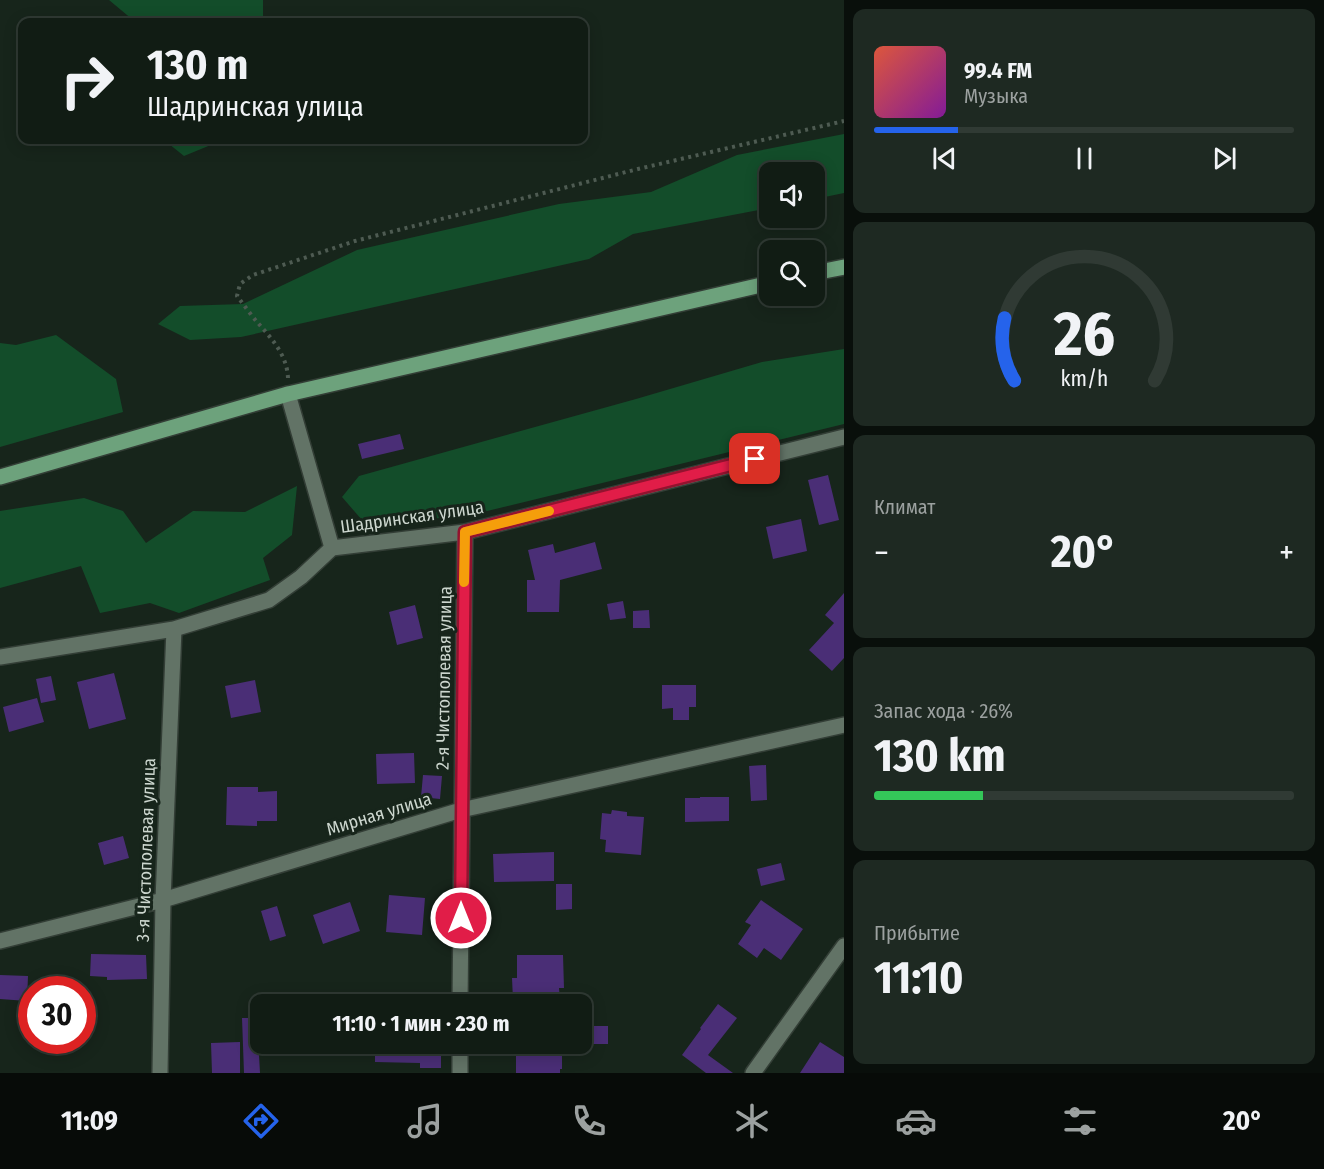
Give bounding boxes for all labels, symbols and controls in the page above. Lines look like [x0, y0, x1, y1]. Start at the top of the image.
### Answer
text: 130 m [147, 40, 248, 90]
icon: right [48, 42, 126, 120]
text: 99.4 FM [964, 57, 1032, 84]
text: Музыка [964, 84, 1028, 108]
text: Шадринская улица [147, 91, 364, 123]
icon: previous [928, 142, 961, 175]
icon: pause [1068, 142, 1101, 175]
icon: next [1208, 142, 1241, 175]
map controls [759, 162, 825, 306]
button: sound [759, 162, 825, 228]
button: search [759, 240, 825, 306]
text: 26 [1052, 297, 1115, 372]
text: km/h [1060, 366, 1108, 392]
pin [729, 433, 780, 484]
icon: arrive [738, 442, 771, 475]
text: Климат [874, 495, 935, 519]
street label: Шадринская улица [339, 496, 485, 538]
text: 20° [1051, 525, 1117, 579]
text: − [874, 533, 889, 573]
text: + [1279, 533, 1294, 573]
street label: 2-я Чистополевая улица [431, 586, 457, 770]
text: Запас хода · 26% [874, 699, 1013, 723]
text: 130 km [874, 729, 1006, 783]
street label: 3-я Чистополевая улица [132, 757, 160, 942]
street label: Мирная улица [324, 788, 434, 840]
position arrow [429, 886, 493, 950]
text: Прибытие [874, 921, 960, 945]
text: 11:10 [874, 951, 964, 1005]
speed limit sign: 30 [18, 976, 96, 1054]
text: 11:10 · 1 мин · 230 m [332, 1010, 510, 1037]
icon: directions [240, 1100, 282, 1142]
icon: music [404, 1100, 446, 1142]
icon: phone [568, 1100, 610, 1142]
icon: climate [731, 1100, 773, 1142]
icon: car [895, 1100, 937, 1142]
icon: filters [1059, 1100, 1101, 1142]
text: 11:09 [61, 1105, 118, 1137]
text: 20° [1223, 1105, 1263, 1137]

